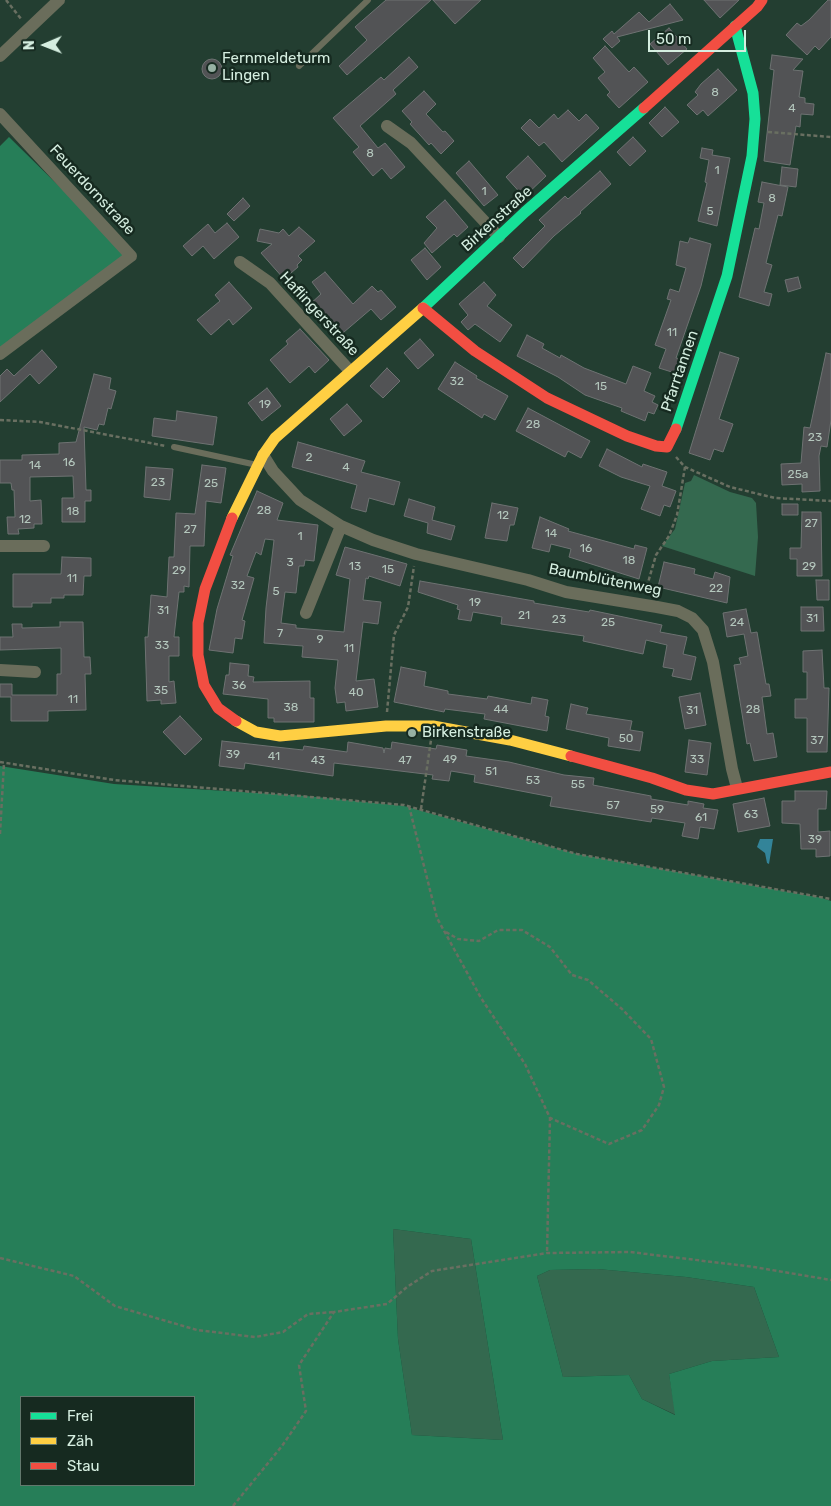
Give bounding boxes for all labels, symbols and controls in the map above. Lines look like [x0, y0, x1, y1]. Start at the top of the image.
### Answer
north arrow [20, 20, 70, 70]
scale bar [651, 20, 748, 52]
text: 50 m [656, 30, 691, 48]
text: N [21, 40, 38, 50]
place label: Fernmeldeturm Lingen [222, 50, 330, 85]
marker: Fernmeldeturm Lingen [206, 62, 218, 74]
house number: 8 [711, 86, 719, 100]
house number: 4 [788, 102, 796, 116]
street label: Feuerdornstraße [46, 141, 138, 239]
house number: 8 [366, 147, 374, 161]
house number: 1 [714, 164, 720, 178]
street label: Birkenstraße [458, 183, 536, 255]
house number: 1 [481, 185, 487, 199]
house number: 8 [768, 192, 776, 206]
house number: 5 [706, 205, 714, 219]
street label: Haflingerstraße [275, 268, 363, 360]
house number: 11 [667, 326, 677, 340]
street label: Pfarrtannen [658, 328, 702, 414]
house number: 32 [450, 375, 464, 389]
house number: 15 [595, 380, 607, 394]
house number: 19 [259, 398, 271, 412]
house number: 28 [526, 418, 540, 432]
house number: 23 [808, 431, 822, 445]
house number: 2 [305, 451, 313, 465]
house number: 16 [63, 456, 75, 470]
house number: 14 [29, 459, 41, 473]
house number: 4 [342, 461, 350, 475]
house number: 25a [788, 468, 808, 482]
house number: 23 [151, 476, 165, 490]
house number: 25 [204, 477, 218, 491]
house number: 28 [257, 504, 271, 518]
house number: 18 [67, 505, 79, 519]
house number: 12 [497, 509, 509, 523]
house number: 12 [19, 513, 31, 527]
house number: 27 [804, 517, 818, 531]
house number: 27 [183, 523, 197, 537]
house number: 14 [545, 527, 557, 541]
house number: 1 [297, 530, 303, 544]
house number: 16 [580, 542, 592, 556]
house number: 18 [623, 554, 635, 568]
house number: 3 [286, 556, 294, 570]
house number: 13 [349, 560, 361, 574]
street label: Baumblütenweg [547, 560, 663, 600]
house number: 29 [802, 560, 816, 574]
house number: 15 [382, 563, 394, 577]
house number: 29 [172, 564, 186, 578]
house number: 11 [67, 572, 77, 586]
house number: 32 [231, 579, 245, 593]
house number: 22 [709, 582, 723, 596]
house number: 5 [272, 585, 280, 599]
house number: 19 [469, 596, 481, 610]
house number: 31 [157, 604, 169, 618]
house number: 21 [518, 609, 530, 623]
house number: 31 [806, 612, 818, 626]
house number: 23 [552, 613, 566, 627]
house number: 25 [601, 616, 615, 630]
house number: 24 [730, 616, 744, 630]
house number: 7 [277, 627, 283, 641]
house number: 9 [316, 633, 324, 647]
house number: 33 [155, 639, 169, 653]
house number: 11 [344, 642, 354, 656]
house number: 36 [232, 679, 246, 693]
house number: 35 [154, 684, 168, 698]
house number: 40 [348, 686, 364, 700]
house number: 11 [68, 693, 78, 707]
house number: 38 [284, 701, 298, 715]
house number: 44 [494, 703, 508, 717]
house number: 28 [746, 703, 760, 717]
house number: 31 [686, 704, 698, 718]
place label: Birkenstraße [422, 724, 511, 742]
marker: Birkenstraße [406, 727, 418, 739]
house number: 50 [619, 732, 633, 746]
house number: 37 [810, 734, 824, 748]
house number: 39 [226, 748, 240, 762]
house number: 41 [268, 750, 280, 764]
house number: 49 [443, 753, 457, 767]
house number: 33 [690, 753, 704, 767]
house number: 43 [311, 754, 325, 768]
house number: 47 [398, 754, 412, 768]
house number: 51 [485, 765, 497, 779]
house number: 53 [526, 774, 540, 788]
house number: 55 [571, 778, 585, 792]
house number: 57 [606, 799, 620, 813]
house number: 59 [650, 803, 664, 817]
house number: 63 [744, 808, 758, 822]
house number: 61 [695, 811, 707, 825]
house number: 39 [808, 833, 822, 847]
legend [20, 1396, 195, 1486]
text: Frei [67, 1407, 93, 1425]
text: Zäh [67, 1432, 93, 1450]
text: Stau [67, 1457, 100, 1475]

